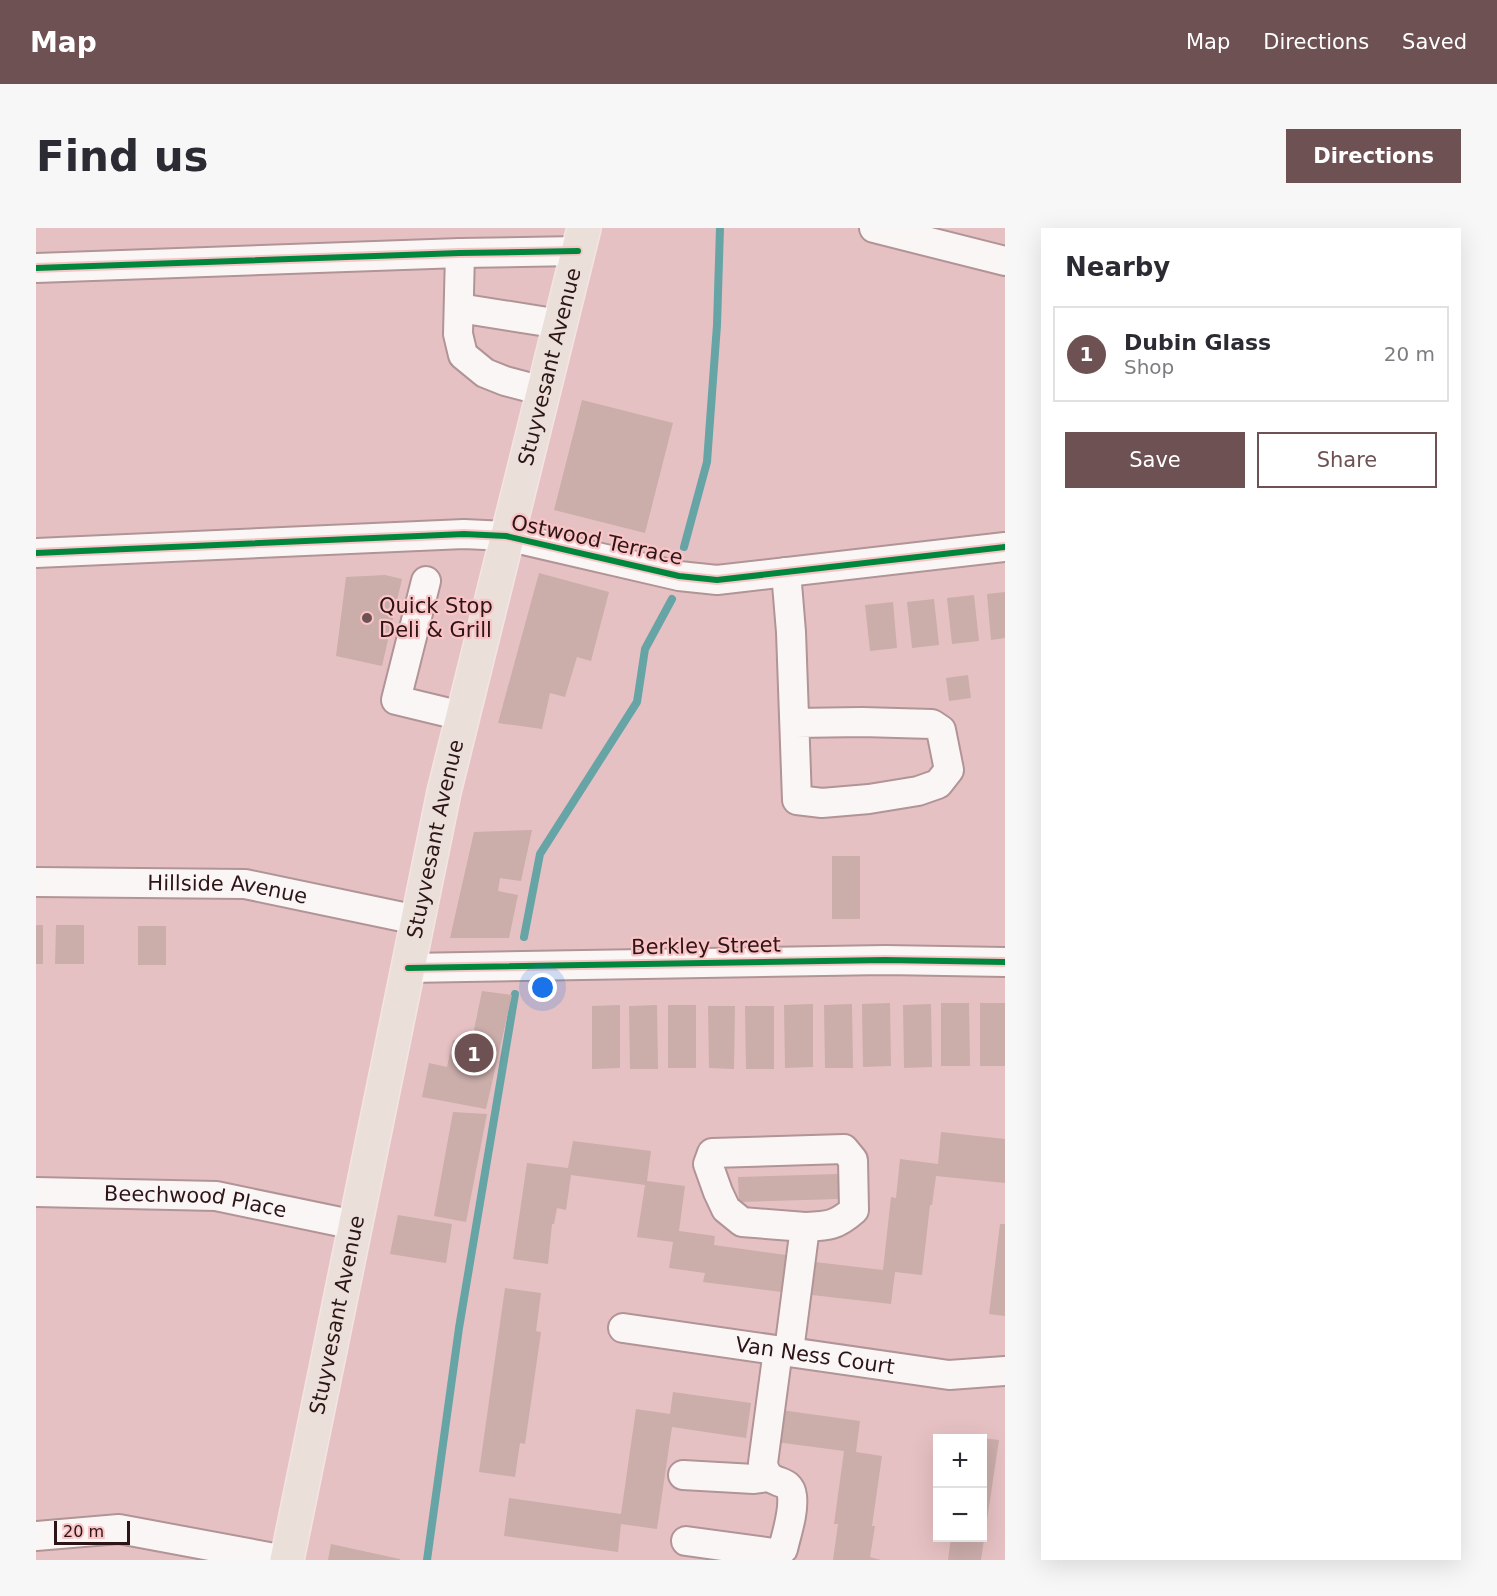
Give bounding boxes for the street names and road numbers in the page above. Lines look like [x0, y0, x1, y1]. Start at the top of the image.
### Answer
street label: Stuyvesant Avenue [513, 265, 586, 468]
street label: Ostwood Terrace [509, 510, 685, 570]
street label: Stuyvesant Avenue [402, 737, 469, 941]
street label: Hillside Avenue [147, 871, 310, 909]
street label: Berkley Street [631, 933, 781, 959]
street label: Beechwood Place [104, 1182, 289, 1222]
street label: Stuyvesant Avenue [305, 1213, 369, 1417]
street label: Van Ness Court [734, 1332, 896, 1379]

